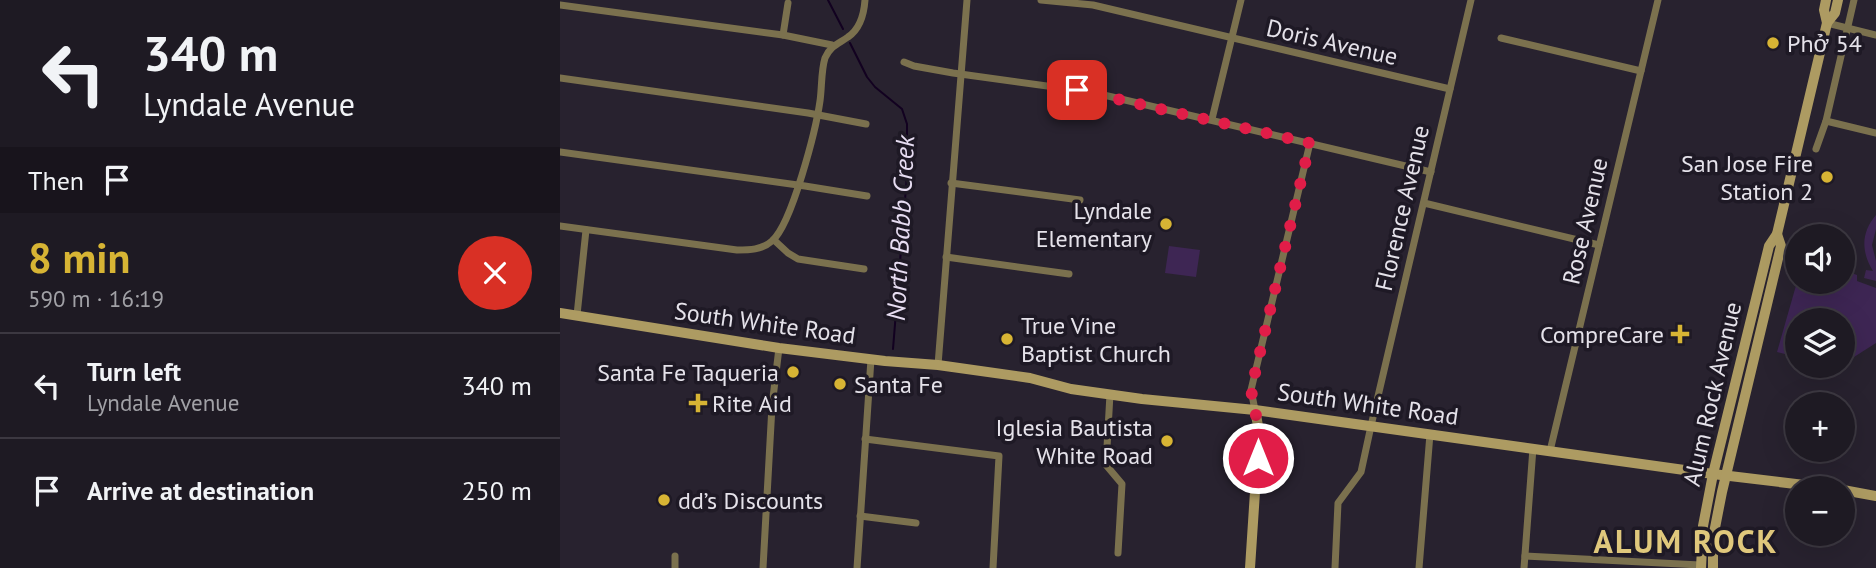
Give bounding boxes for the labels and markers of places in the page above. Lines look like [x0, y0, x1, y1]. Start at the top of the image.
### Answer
place label: Phở 54 [1787, 28, 1862, 59]
marker: Phở 54 [1765, 35, 1781, 51]
pin [1047, 60, 1107, 120]
place label: San Jose Fire Station 2 [1681, 148, 1813, 207]
marker: San Jose Fire Station 2 [1819, 169, 1835, 185]
place label: Lyndale Elementary [1036, 195, 1152, 254]
marker: Lyndale Elementary [1158, 216, 1174, 232]
place label: True Vine Baptist Church [1021, 310, 1171, 369]
place label: CompreCare [1540, 319, 1664, 350]
marker: CompreCare [1670, 324, 1690, 344]
marker: True Vine Baptist Church [999, 331, 1015, 347]
place label: Santa Fe Taqueria [597, 357, 779, 388]
marker: Santa Fe Taqueria [785, 364, 801, 380]
place label: Santa Fe [854, 369, 943, 400]
marker: Santa Fe [832, 376, 848, 392]
place label: Rite Aid [712, 388, 792, 419]
marker: Rite Aid [690, 395, 706, 411]
place label: Iglesia Bautista White Road [996, 412, 1153, 471]
marker: Iglesia Bautista White Road [1159, 433, 1175, 449]
place label: dd’s Discounts [678, 485, 823, 516]
marker: dd’s Discounts [656, 492, 672, 508]

